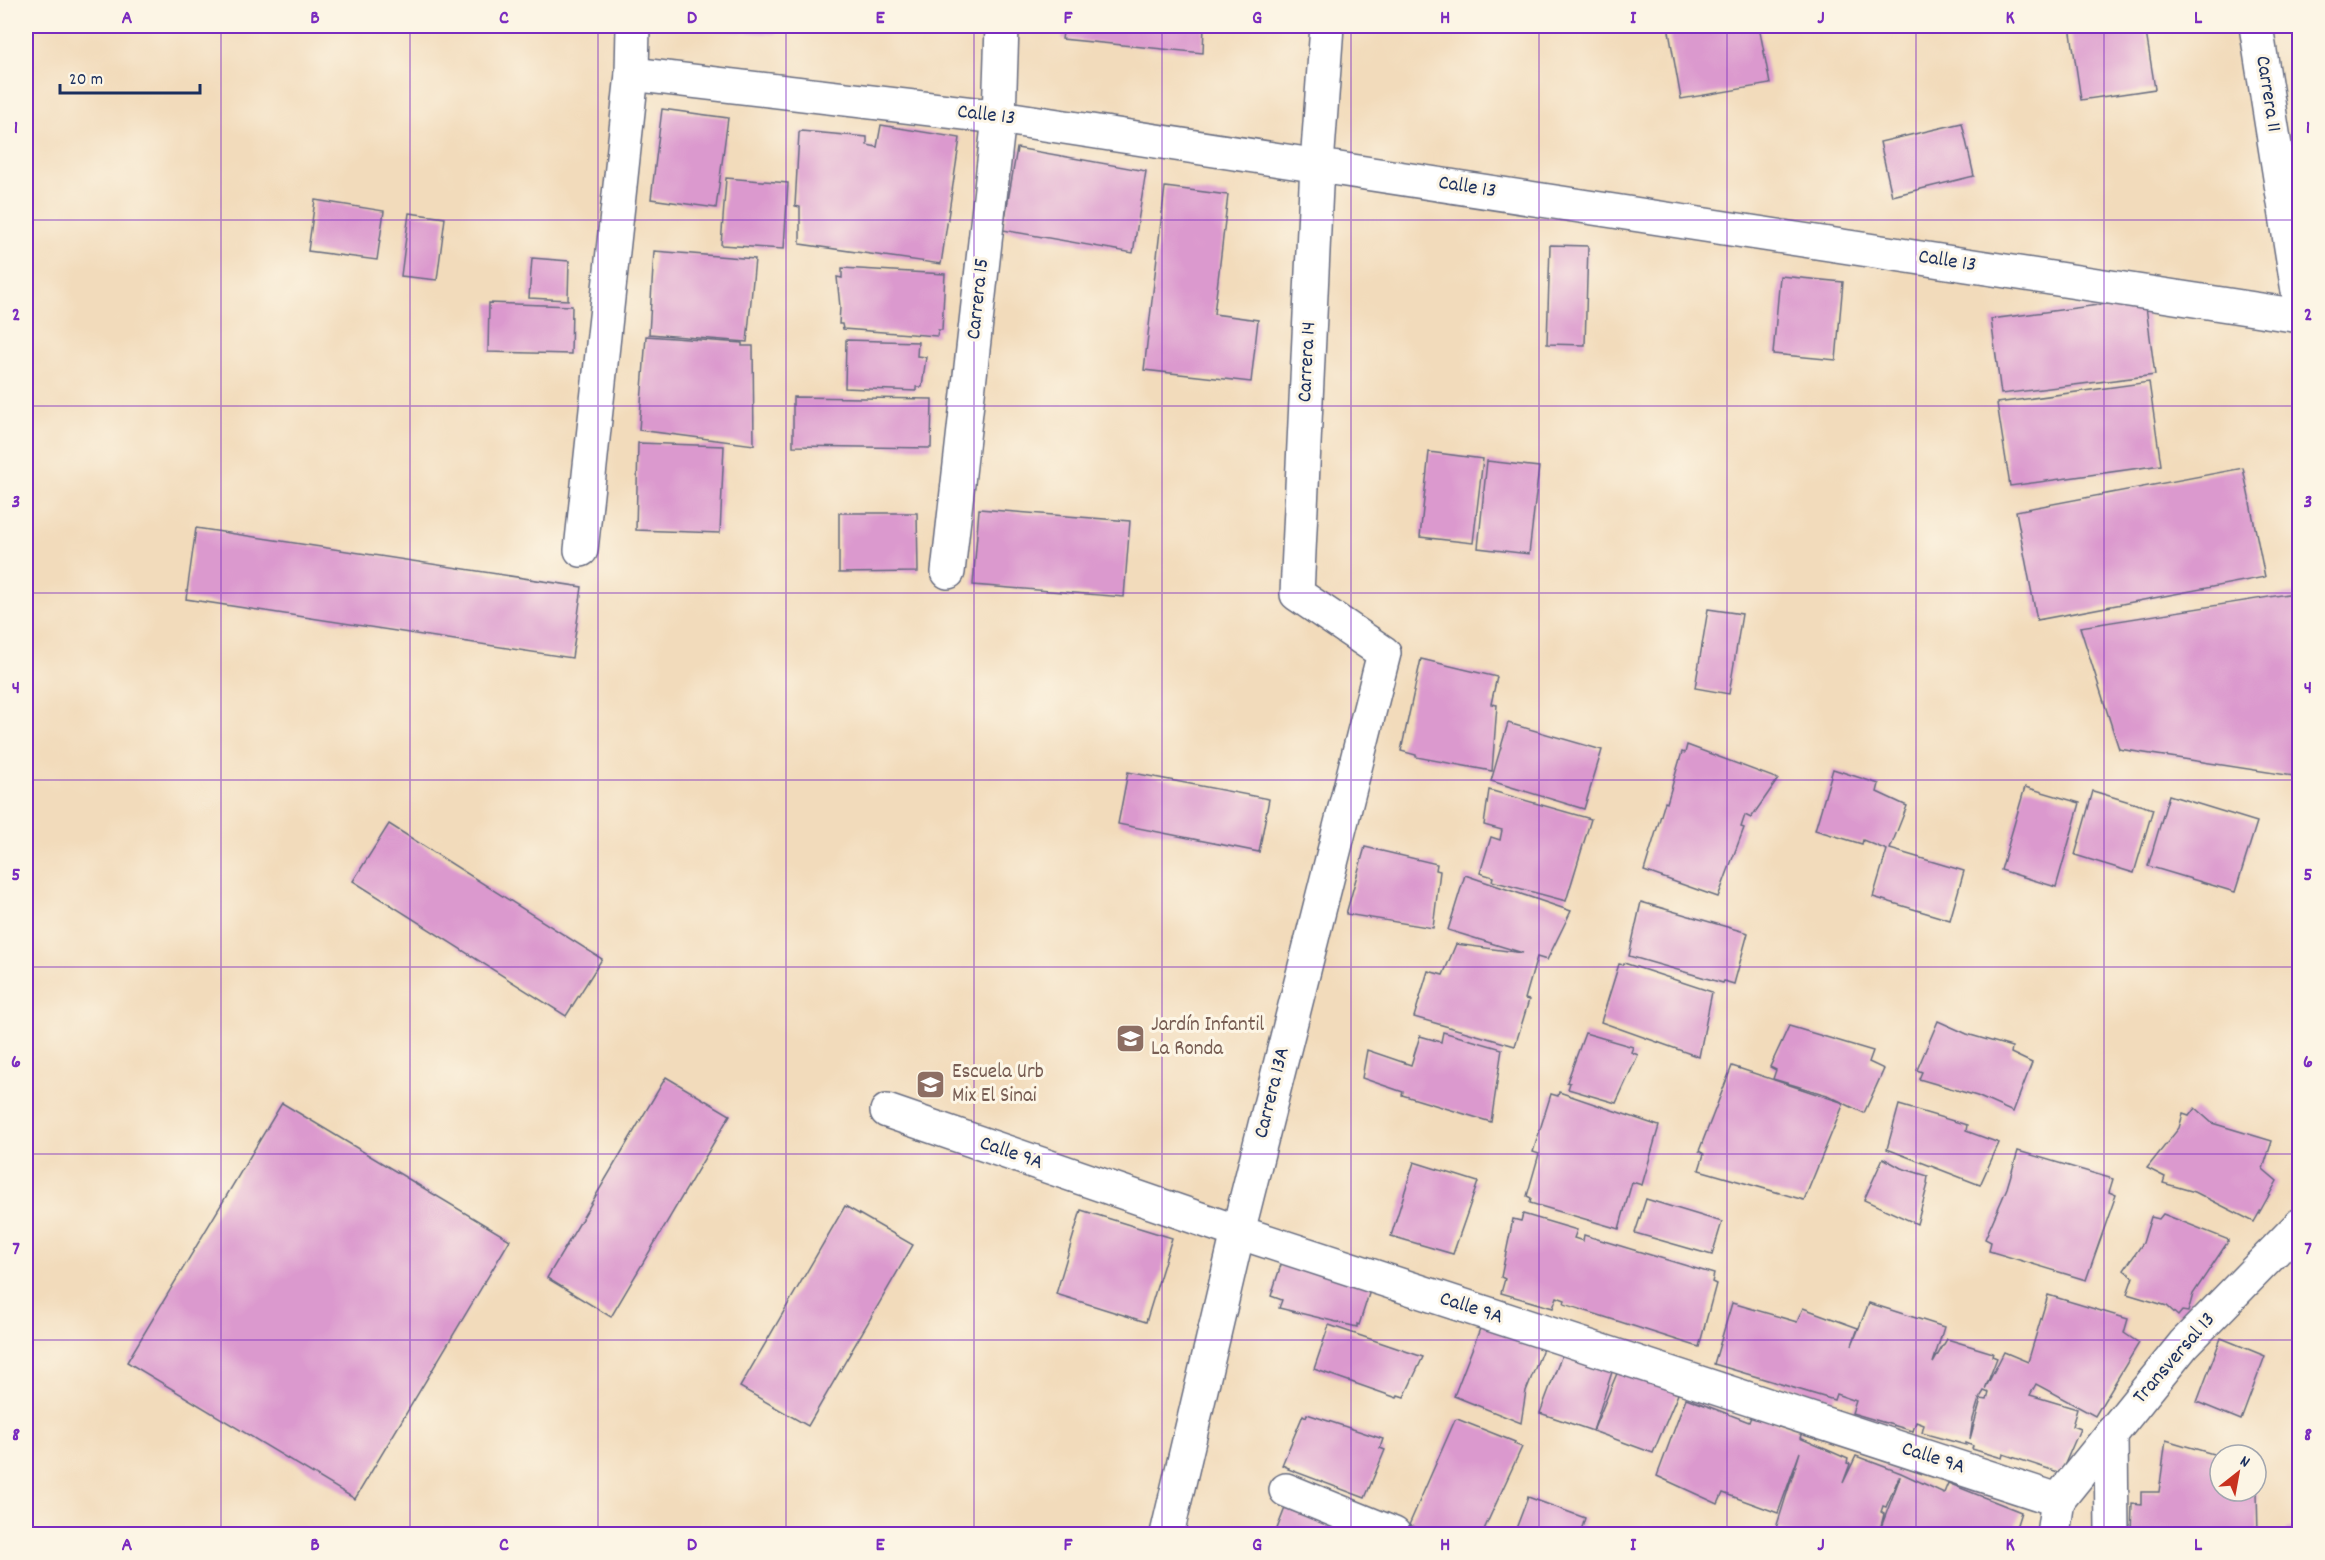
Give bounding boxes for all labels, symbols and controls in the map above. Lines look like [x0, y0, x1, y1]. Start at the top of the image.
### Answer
text: A [122, 5, 133, 33]
text: B [310, 5, 320, 33]
text: C [499, 5, 509, 33]
text: D [687, 5, 698, 33]
text: E [875, 5, 885, 33]
text: F [1064, 5, 1074, 33]
text: G [1252, 5, 1262, 33]
text: H [1440, 5, 1450, 33]
text: I [1630, 5, 1637, 33]
text: J [1817, 5, 1825, 33]
text: K [2005, 5, 2015, 33]
text: L [2194, 5, 2203, 33]
street label: Carrera 11 [2246, 54, 2288, 134]
scale bar [60, 57, 200, 95]
text: 20 m [69, 68, 103, 93]
street label: Calle 13 [955, 98, 1017, 134]
text: 1 [14, 115, 18, 143]
text: 1 [2306, 115, 2310, 143]
street label: Calle 13 [1436, 169, 1498, 207]
street label: Calle 13 [1916, 243, 1978, 281]
street label: Carrera 15 [960, 257, 998, 341]
text: 2 [12, 302, 20, 330]
text: 2 [2304, 302, 2312, 330]
street label: Carrera 14 [1291, 321, 1325, 403]
text: 3 [12, 489, 20, 517]
text: 3 [2304, 489, 2312, 517]
text: 4 [12, 675, 20, 703]
text: 4 [2304, 675, 2312, 703]
text: 5 [11, 862, 21, 890]
text: 5 [2303, 862, 2313, 890]
place label: Jardín Infantil La Ronda [1151, 1011, 1264, 1065]
school or university icon: Jardín Infantil La Ronda [1114, 1022, 1146, 1054]
street label: Carrera 13A [1247, 1044, 1299, 1142]
text: 6 [11, 1049, 21, 1077]
text: 6 [2303, 1049, 2313, 1077]
place label: Escuela Urb Mix El Sinai [952, 1058, 1044, 1112]
school or university icon: Escuela Urb Mix El Sinai [915, 1069, 947, 1101]
street label: Calle 9A [975, 1129, 1047, 1179]
text: 7 [12, 1236, 20, 1264]
text: 7 [2304, 1236, 2312, 1264]
street label: Calle 9A [1435, 1285, 1507, 1333]
street label: Transversal 13 [2127, 1307, 2223, 1411]
text: 8 [12, 1422, 20, 1450]
text: 8 [2304, 1422, 2312, 1450]
street label: Calle 9A [1897, 1435, 1969, 1483]
north arrow [2208, 1443, 2268, 1503]
text: N [2235, 1450, 2254, 1474]
text: A [122, 1532, 133, 1560]
text: B [310, 1532, 320, 1560]
text: C [499, 1532, 509, 1560]
text: D [687, 1532, 698, 1560]
text: E [875, 1532, 885, 1560]
text: F [1064, 1532, 1074, 1560]
text: G [1252, 1532, 1262, 1560]
text: H [1440, 1532, 1450, 1560]
text: I [1630, 1532, 1637, 1560]
text: J [1817, 1532, 1825, 1560]
text: K [2005, 1532, 2015, 1560]
text: L [2194, 1532, 2203, 1560]

